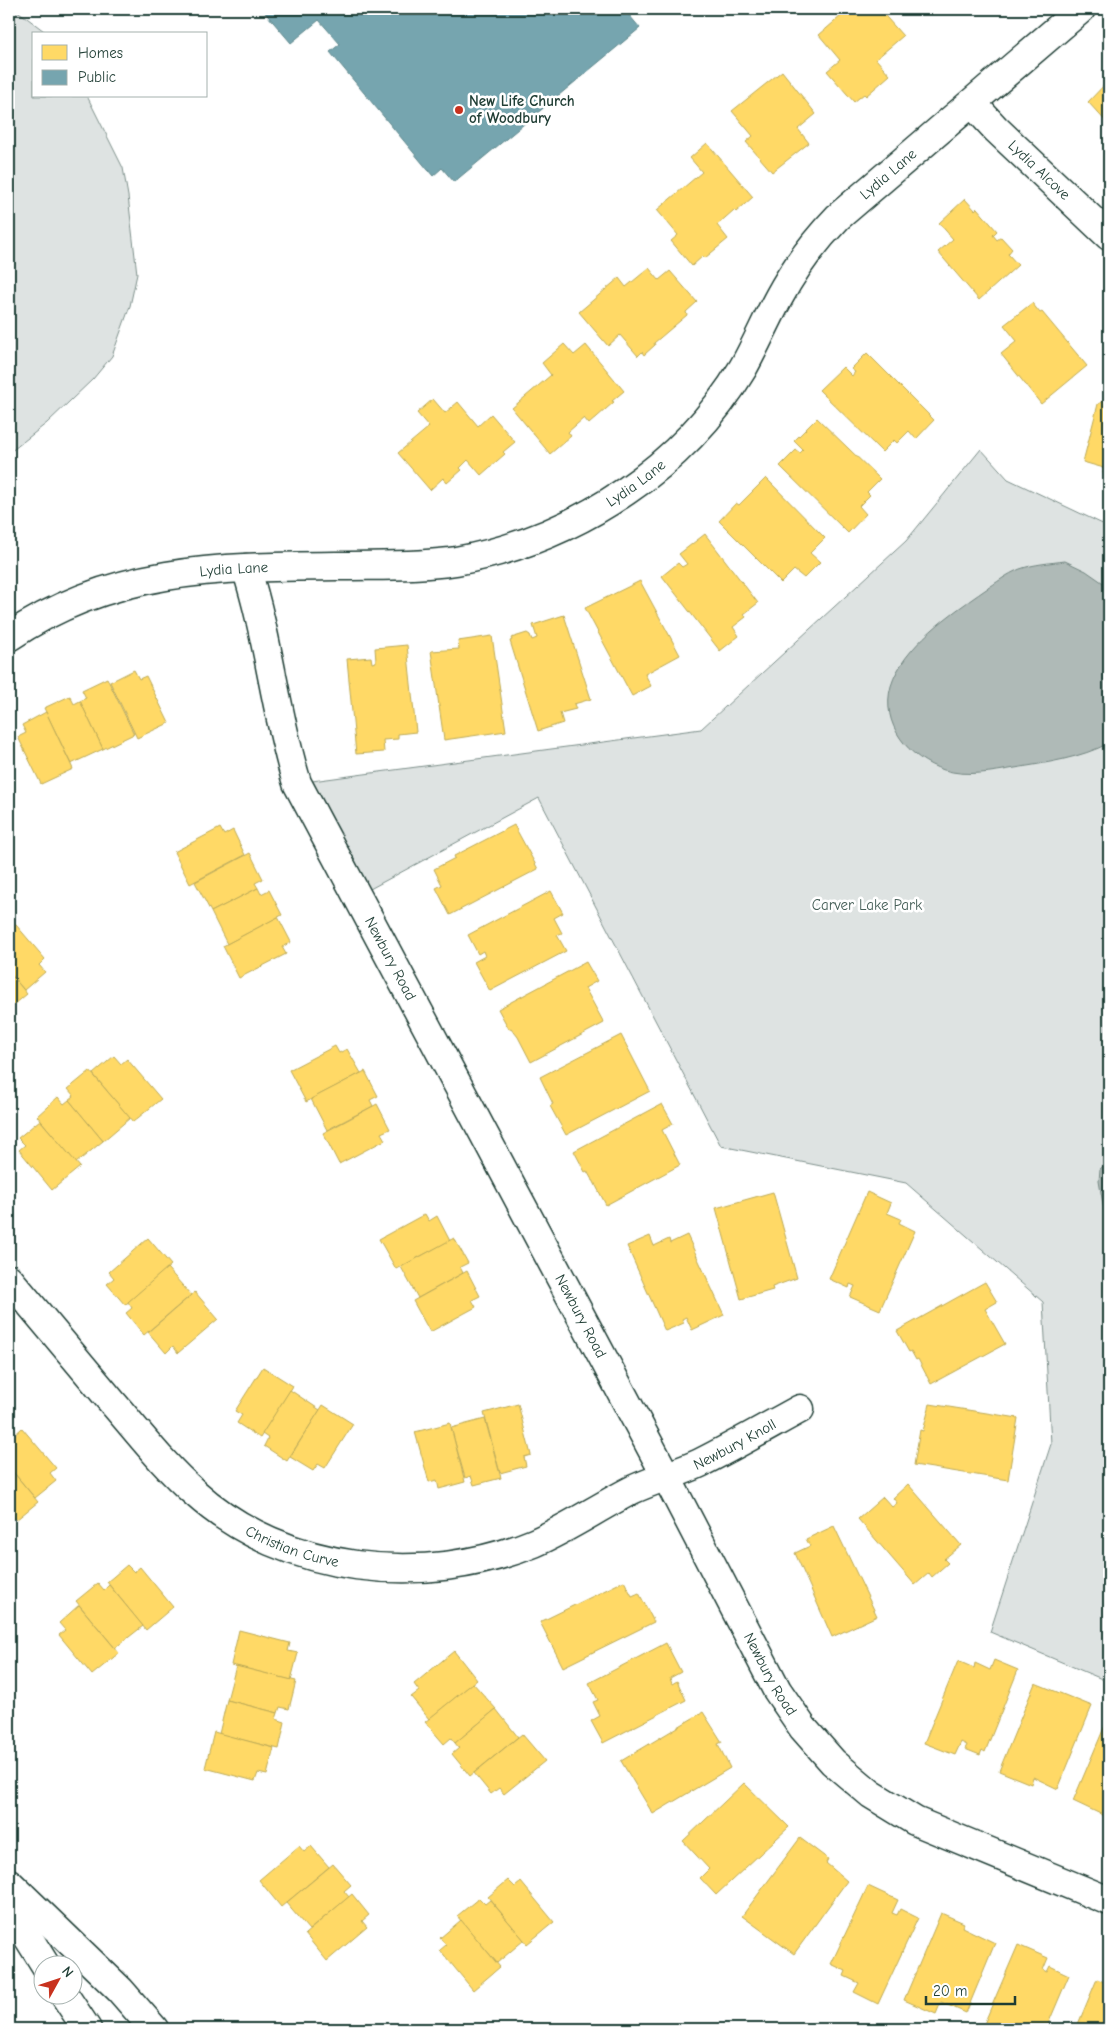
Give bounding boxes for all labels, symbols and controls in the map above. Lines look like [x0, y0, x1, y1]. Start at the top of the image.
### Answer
legend [32, 32, 208, 98]
text: Homes [78, 44, 123, 62]
text: Public [78, 68, 116, 86]
place label: New Life Church of Woodbury [469, 92, 575, 127]
marker: New Life Church of Woodbury [453, 104, 465, 116]
street label: Lydia Alcove [1005, 136, 1074, 204]
street label: Lydia Lane [856, 145, 921, 203]
street label: Lydia Lane [603, 455, 669, 511]
street label: Lydia Lane [199, 558, 269, 580]
park label: Carver Lake Park [812, 896, 923, 914]
street label: Newbury Road [361, 914, 420, 1003]
street label: Newbury Road [551, 1271, 610, 1361]
street label: Newbury Knoll [691, 1415, 779, 1474]
street label: Christian Curve [242, 1522, 341, 1571]
street label: Newbury Road [740, 1630, 801, 1719]
north arrow [32, 1956, 82, 2006]
text: N [58, 1963, 77, 1981]
scale bar [926, 1973, 1014, 2005]
text: 20 m [933, 1982, 967, 2000]

